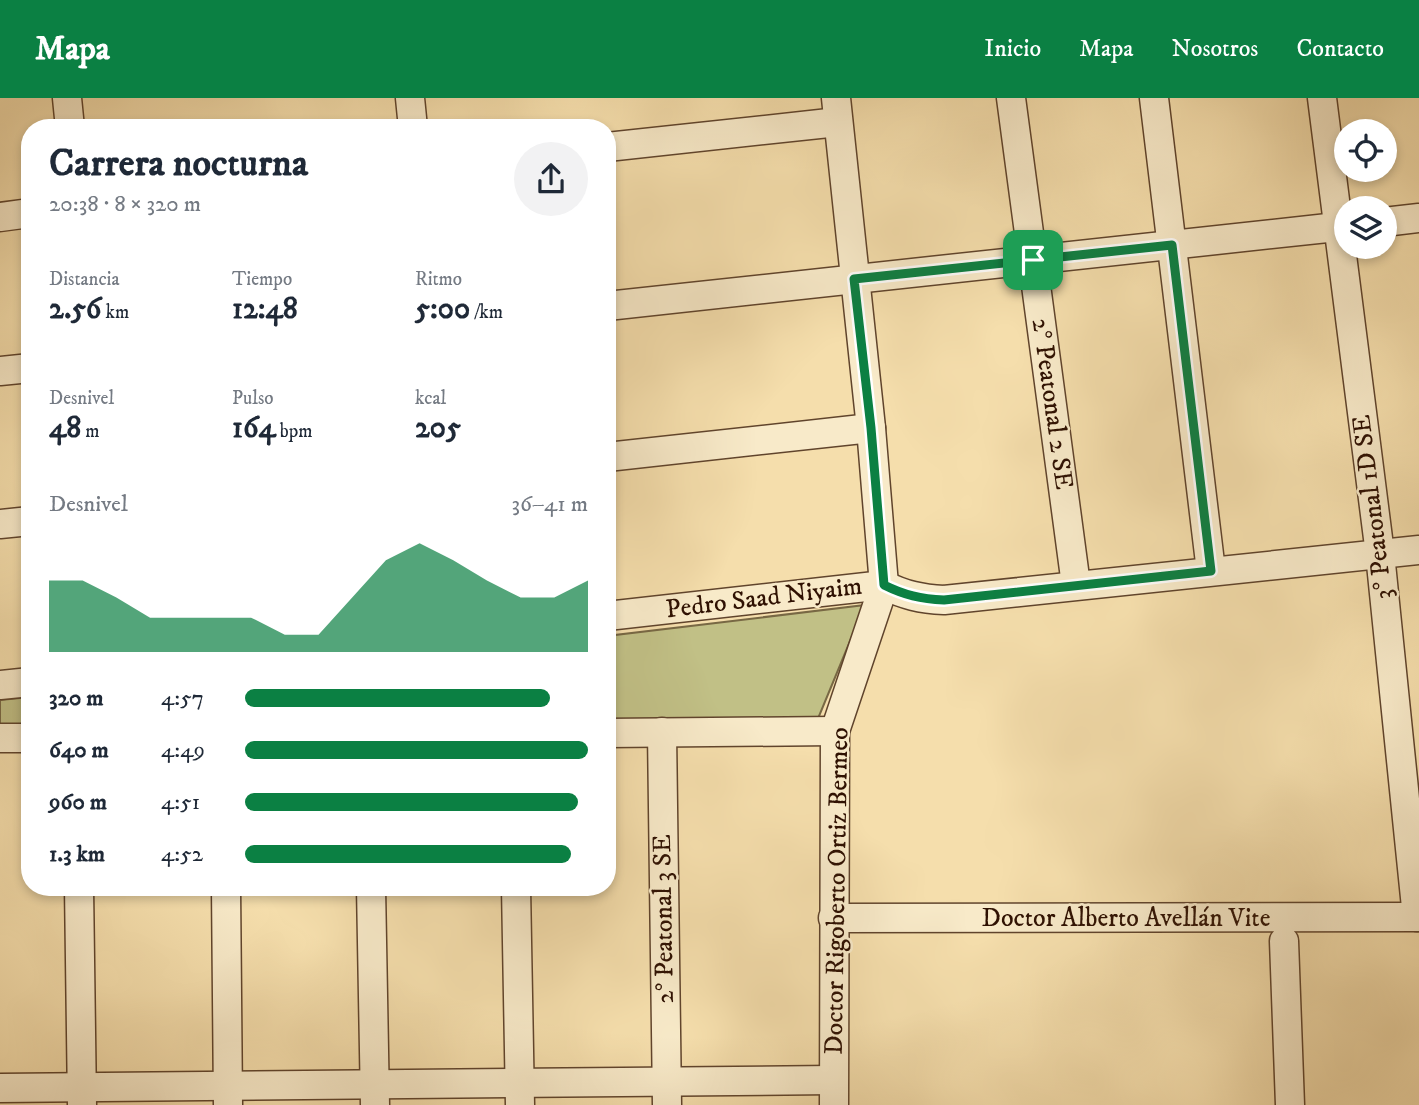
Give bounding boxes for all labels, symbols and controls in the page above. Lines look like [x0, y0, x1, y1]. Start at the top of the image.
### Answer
text: Mapa [35, 29, 110, 70]
text: Inicio [984, 34, 1041, 64]
text: Mapa [1079, 34, 1134, 64]
text: Nosotros [1172, 34, 1258, 64]
text: Contacto [1296, 34, 1384, 64]
map controls [1334, 119, 1397, 259]
button: locate [1334, 119, 1397, 182]
text: Carrera nocturna [49, 140, 308, 188]
button: share [514, 142, 588, 216]
text: 20:38 · 8 × 320 m [49, 190, 201, 219]
button: layers [1334, 196, 1397, 259]
pin [1003, 230, 1063, 290]
icon: arrive [1014, 241, 1052, 279]
text: Distancia [49, 268, 120, 291]
text: Tiempo [232, 268, 292, 291]
text: Ritmo [415, 268, 462, 291]
text: 2.56 [49, 291, 101, 328]
text: 12:48 [232, 291, 298, 328]
text: 5:00 [415, 291, 470, 328]
text: km [101, 301, 129, 324]
text: /km [470, 301, 503, 324]
street label: 2° Peatonal 2 SE [1024, 316, 1080, 492]
text: Desnivel [49, 387, 114, 410]
text: Pulso [232, 387, 274, 410]
text: kcal [415, 387, 446, 410]
text: 48 [49, 410, 81, 447]
text: 164 [232, 410, 276, 447]
text: 205 [415, 410, 461, 447]
street label: 3° Peatonal 1D SE [1345, 413, 1401, 601]
text: m [81, 420, 100, 443]
text: bpm [276, 420, 313, 443]
text: Desnivel [49, 490, 128, 519]
text: 36–41 m [511, 490, 588, 519]
street label: Pedro Saad Niyaim [664, 570, 864, 626]
text: 320 m [49, 684, 103, 713]
text: 4:57 [161, 684, 204, 713]
street label: Doctor Rigoberto Ortiz Bermeo [818, 727, 856, 1055]
text: 640 m [49, 736, 109, 765]
text: 4:49 [161, 736, 205, 765]
text: 960 m [49, 788, 107, 817]
text: 4:51 [161, 788, 200, 817]
street label: 2° Peatonal 3 SE [646, 834, 682, 1004]
text: 1.3 km [49, 840, 105, 869]
text: 4:52 [161, 840, 203, 869]
street label: Doctor Alberto Avellán Vite [982, 902, 1270, 935]

